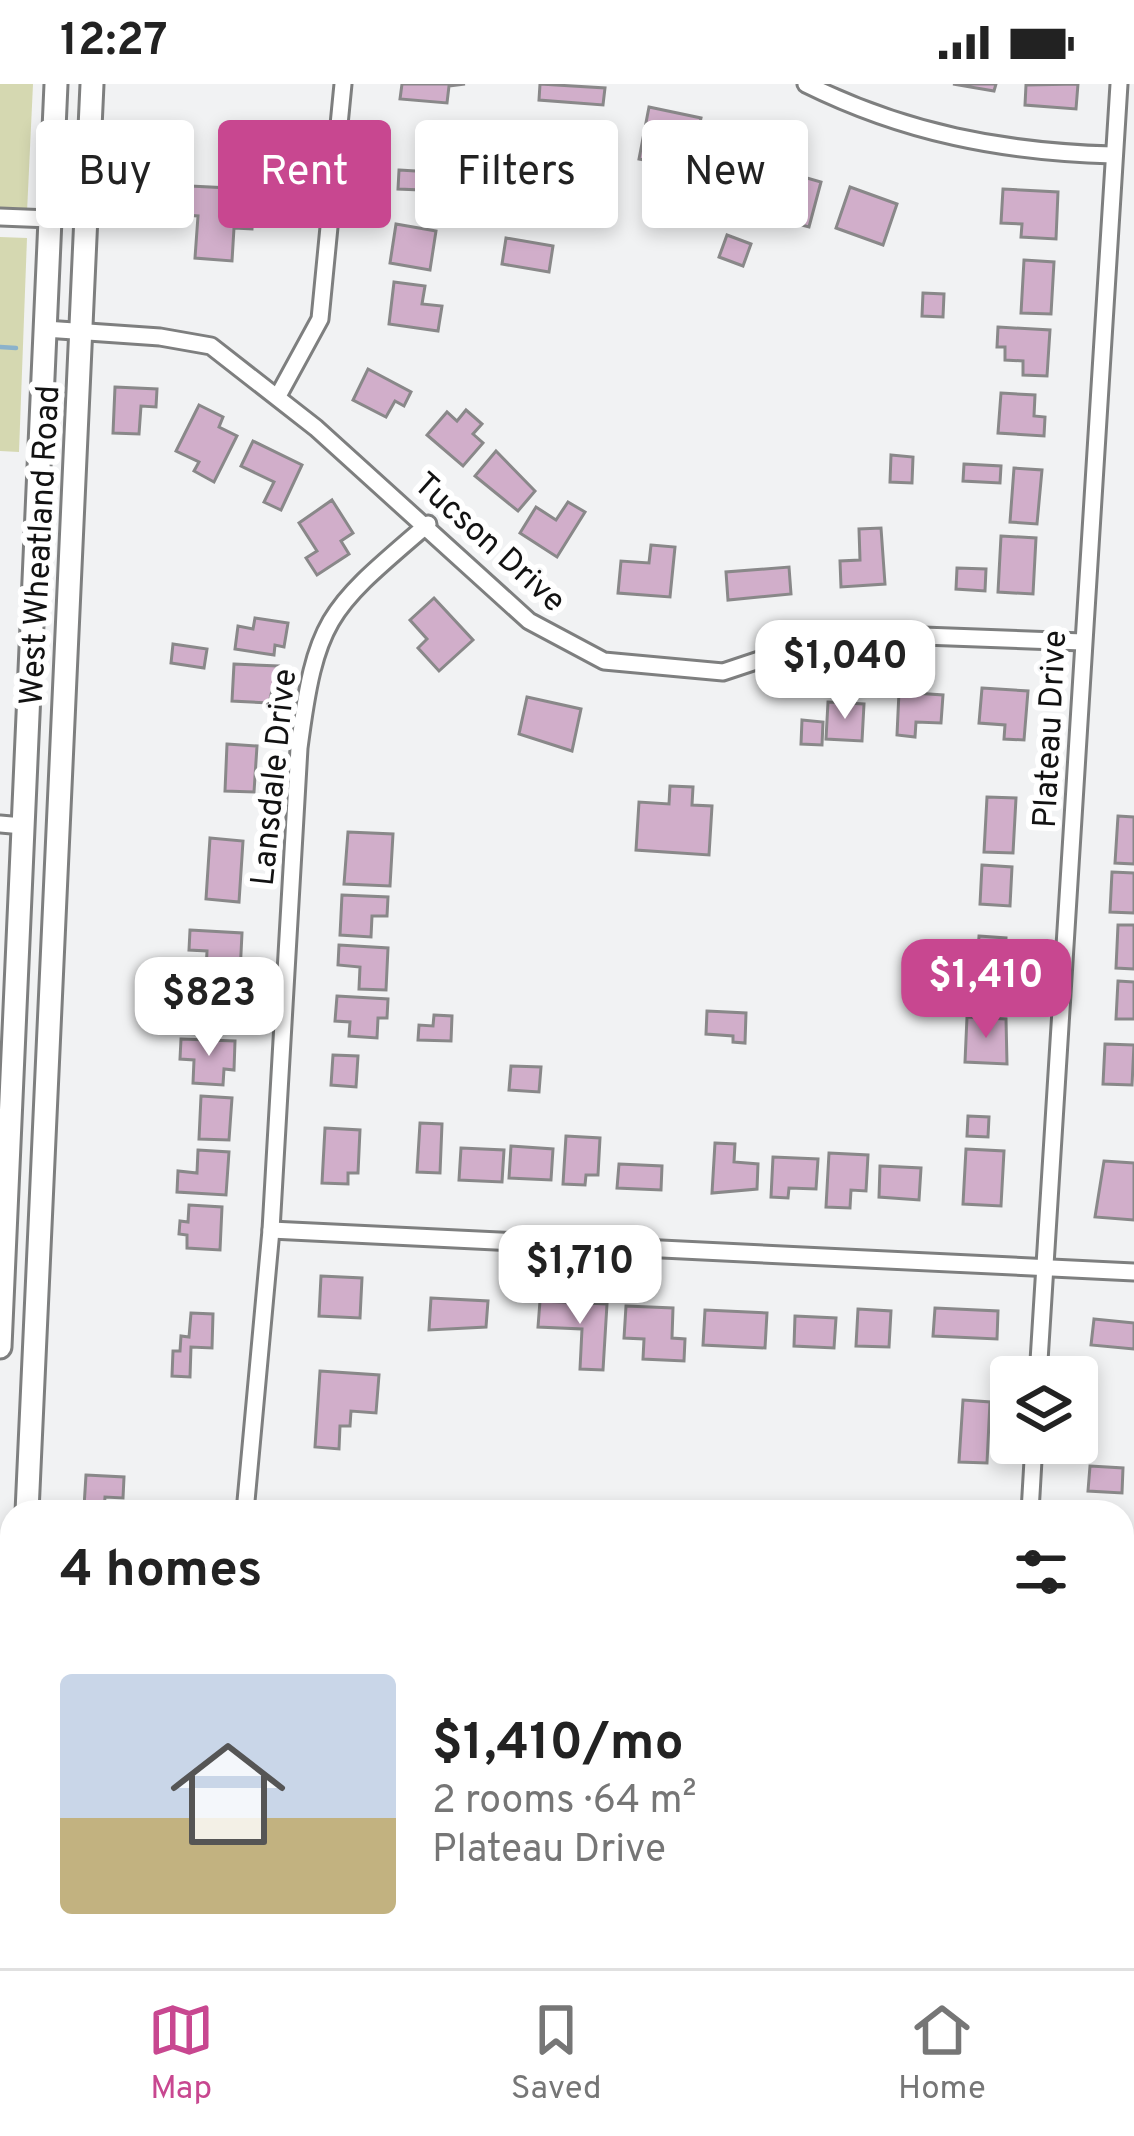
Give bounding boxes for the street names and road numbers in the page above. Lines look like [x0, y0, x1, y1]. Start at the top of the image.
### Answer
street label: West Wheatland Road [13, 384, 71, 706]
street label: Tucson Drive [404, 465, 573, 623]
street label: Plateau Drive [1026, 629, 1078, 829]
street label: Lansdale Drive [244, 667, 308, 888]

